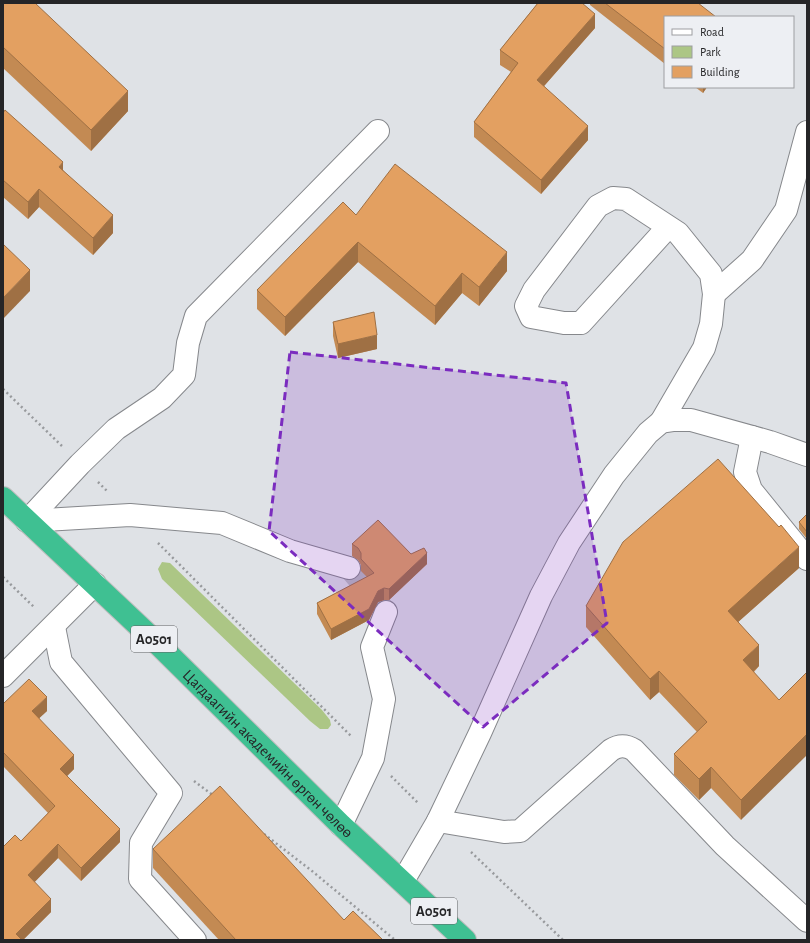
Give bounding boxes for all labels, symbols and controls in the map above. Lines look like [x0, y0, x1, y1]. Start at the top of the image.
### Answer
legend [664, 16, 794, 88]
text: Road [700, 26, 724, 38]
text: Park [700, 46, 721, 58]
text: Building [700, 66, 740, 78]
road number: A0501 [131, 626, 177, 652]
street label: Цагдаагийн академийн өргөн чөлөө [179, 666, 356, 841]
road number: A0501 [411, 898, 457, 924]

